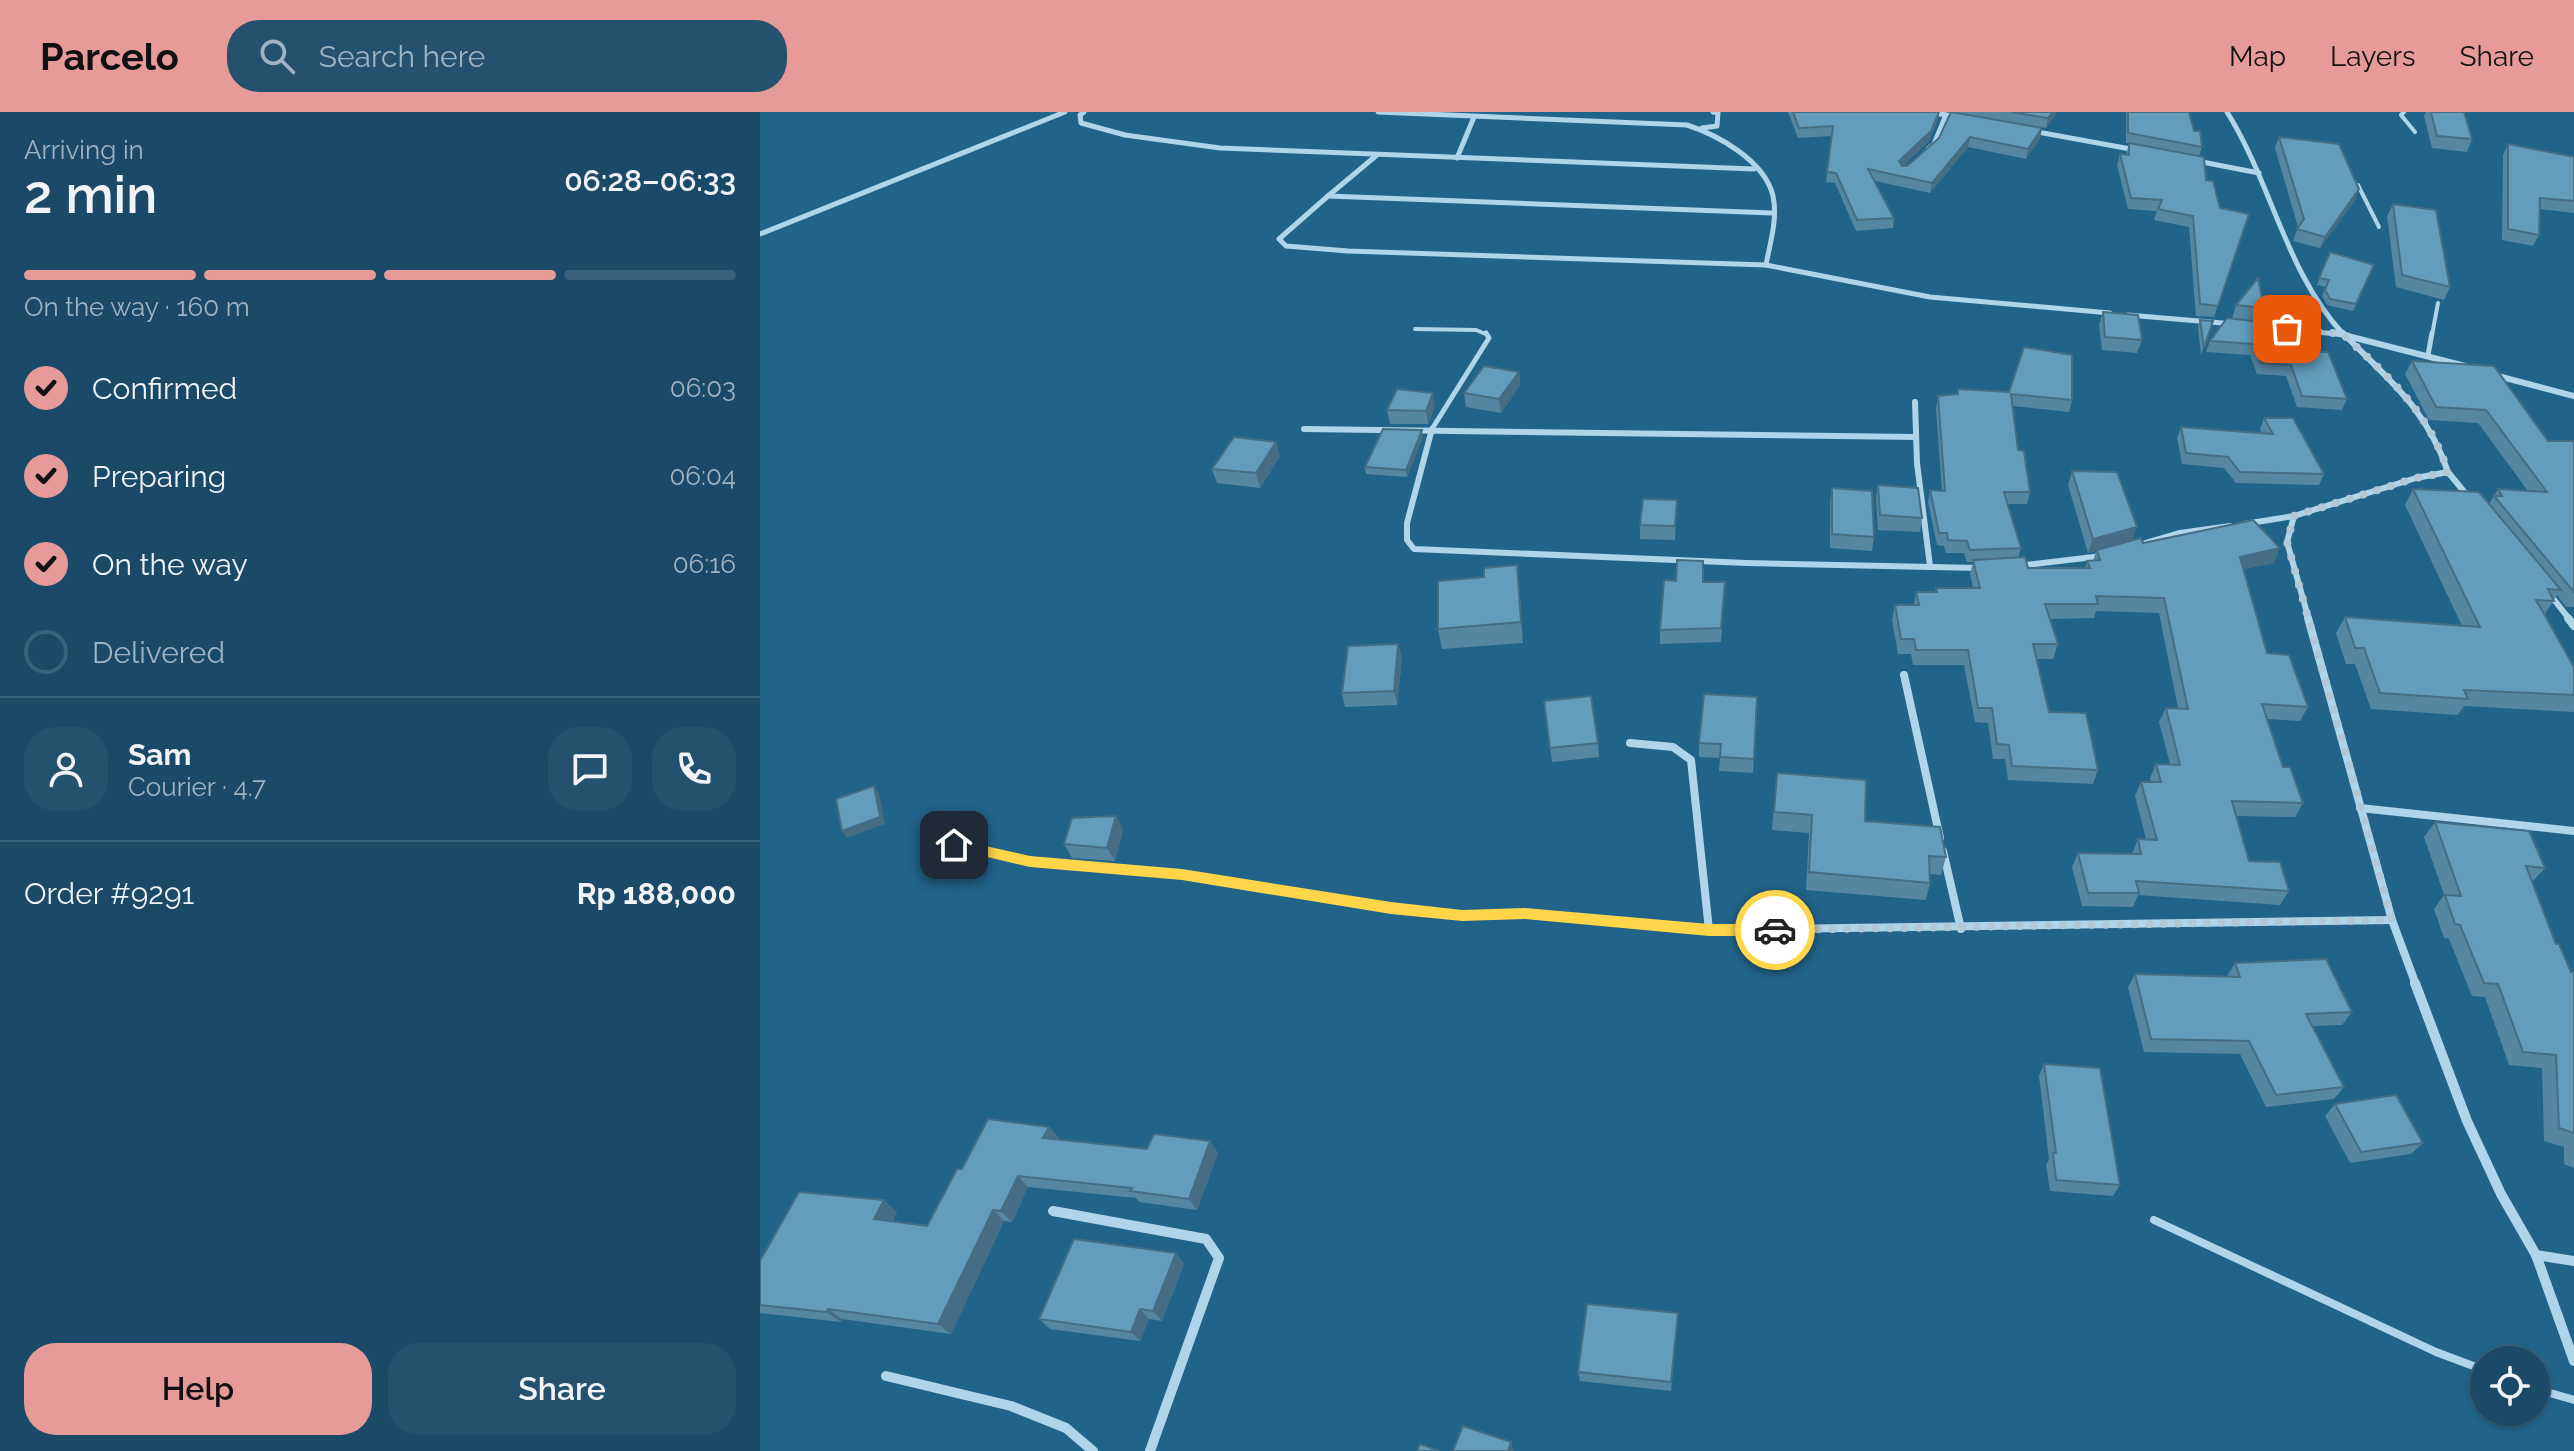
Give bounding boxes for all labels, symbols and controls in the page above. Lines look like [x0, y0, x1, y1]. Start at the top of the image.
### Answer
search box [227, 20, 787, 92]
text: Parcelo [40, 34, 179, 79]
icon: search [255, 34, 299, 78]
text: Search here [319, 39, 485, 74]
text: Map [2229, 40, 2286, 73]
text: Layers [2330, 40, 2416, 73]
text: Share [2460, 40, 2534, 73]
text: Arriving in [24, 135, 144, 165]
text: 06:28–06:33 [564, 163, 736, 198]
text: 2 min [24, 164, 157, 225]
text: On the way · 160 m [24, 292, 250, 322]
pin [2253, 295, 2321, 363]
icon: bag [2265, 307, 2309, 351]
icon: check [24, 366, 68, 410]
text: Confirmed [92, 371, 237, 406]
text: 06:03 [670, 373, 736, 403]
icon: check [24, 454, 68, 498]
text: Preparing [92, 459, 226, 494]
text: 06:04 [669, 461, 736, 491]
icon: check [24, 542, 68, 586]
text: On the way [92, 547, 248, 582]
text: 06:16 [673, 549, 736, 579]
text: Delivered [92, 635, 225, 670]
button: person [24, 727, 108, 811]
button: chat [548, 727, 632, 811]
button: phone [652, 727, 736, 811]
text: Sam [128, 737, 191, 772]
text: Courier · 4.7 [128, 772, 266, 802]
pin [920, 811, 988, 879]
icon: home [932, 823, 976, 867]
text: Order #9291 [24, 876, 194, 911]
text: Rp 188,000 [577, 876, 736, 911]
courier [1735, 890, 1815, 970]
icon: car [1753, 908, 1797, 952]
button: Help [24, 1343, 372, 1435]
button: Share [388, 1343, 736, 1435]
map controls [2470, 1346, 2550, 1426]
button: locate [2470, 1346, 2550, 1426]

